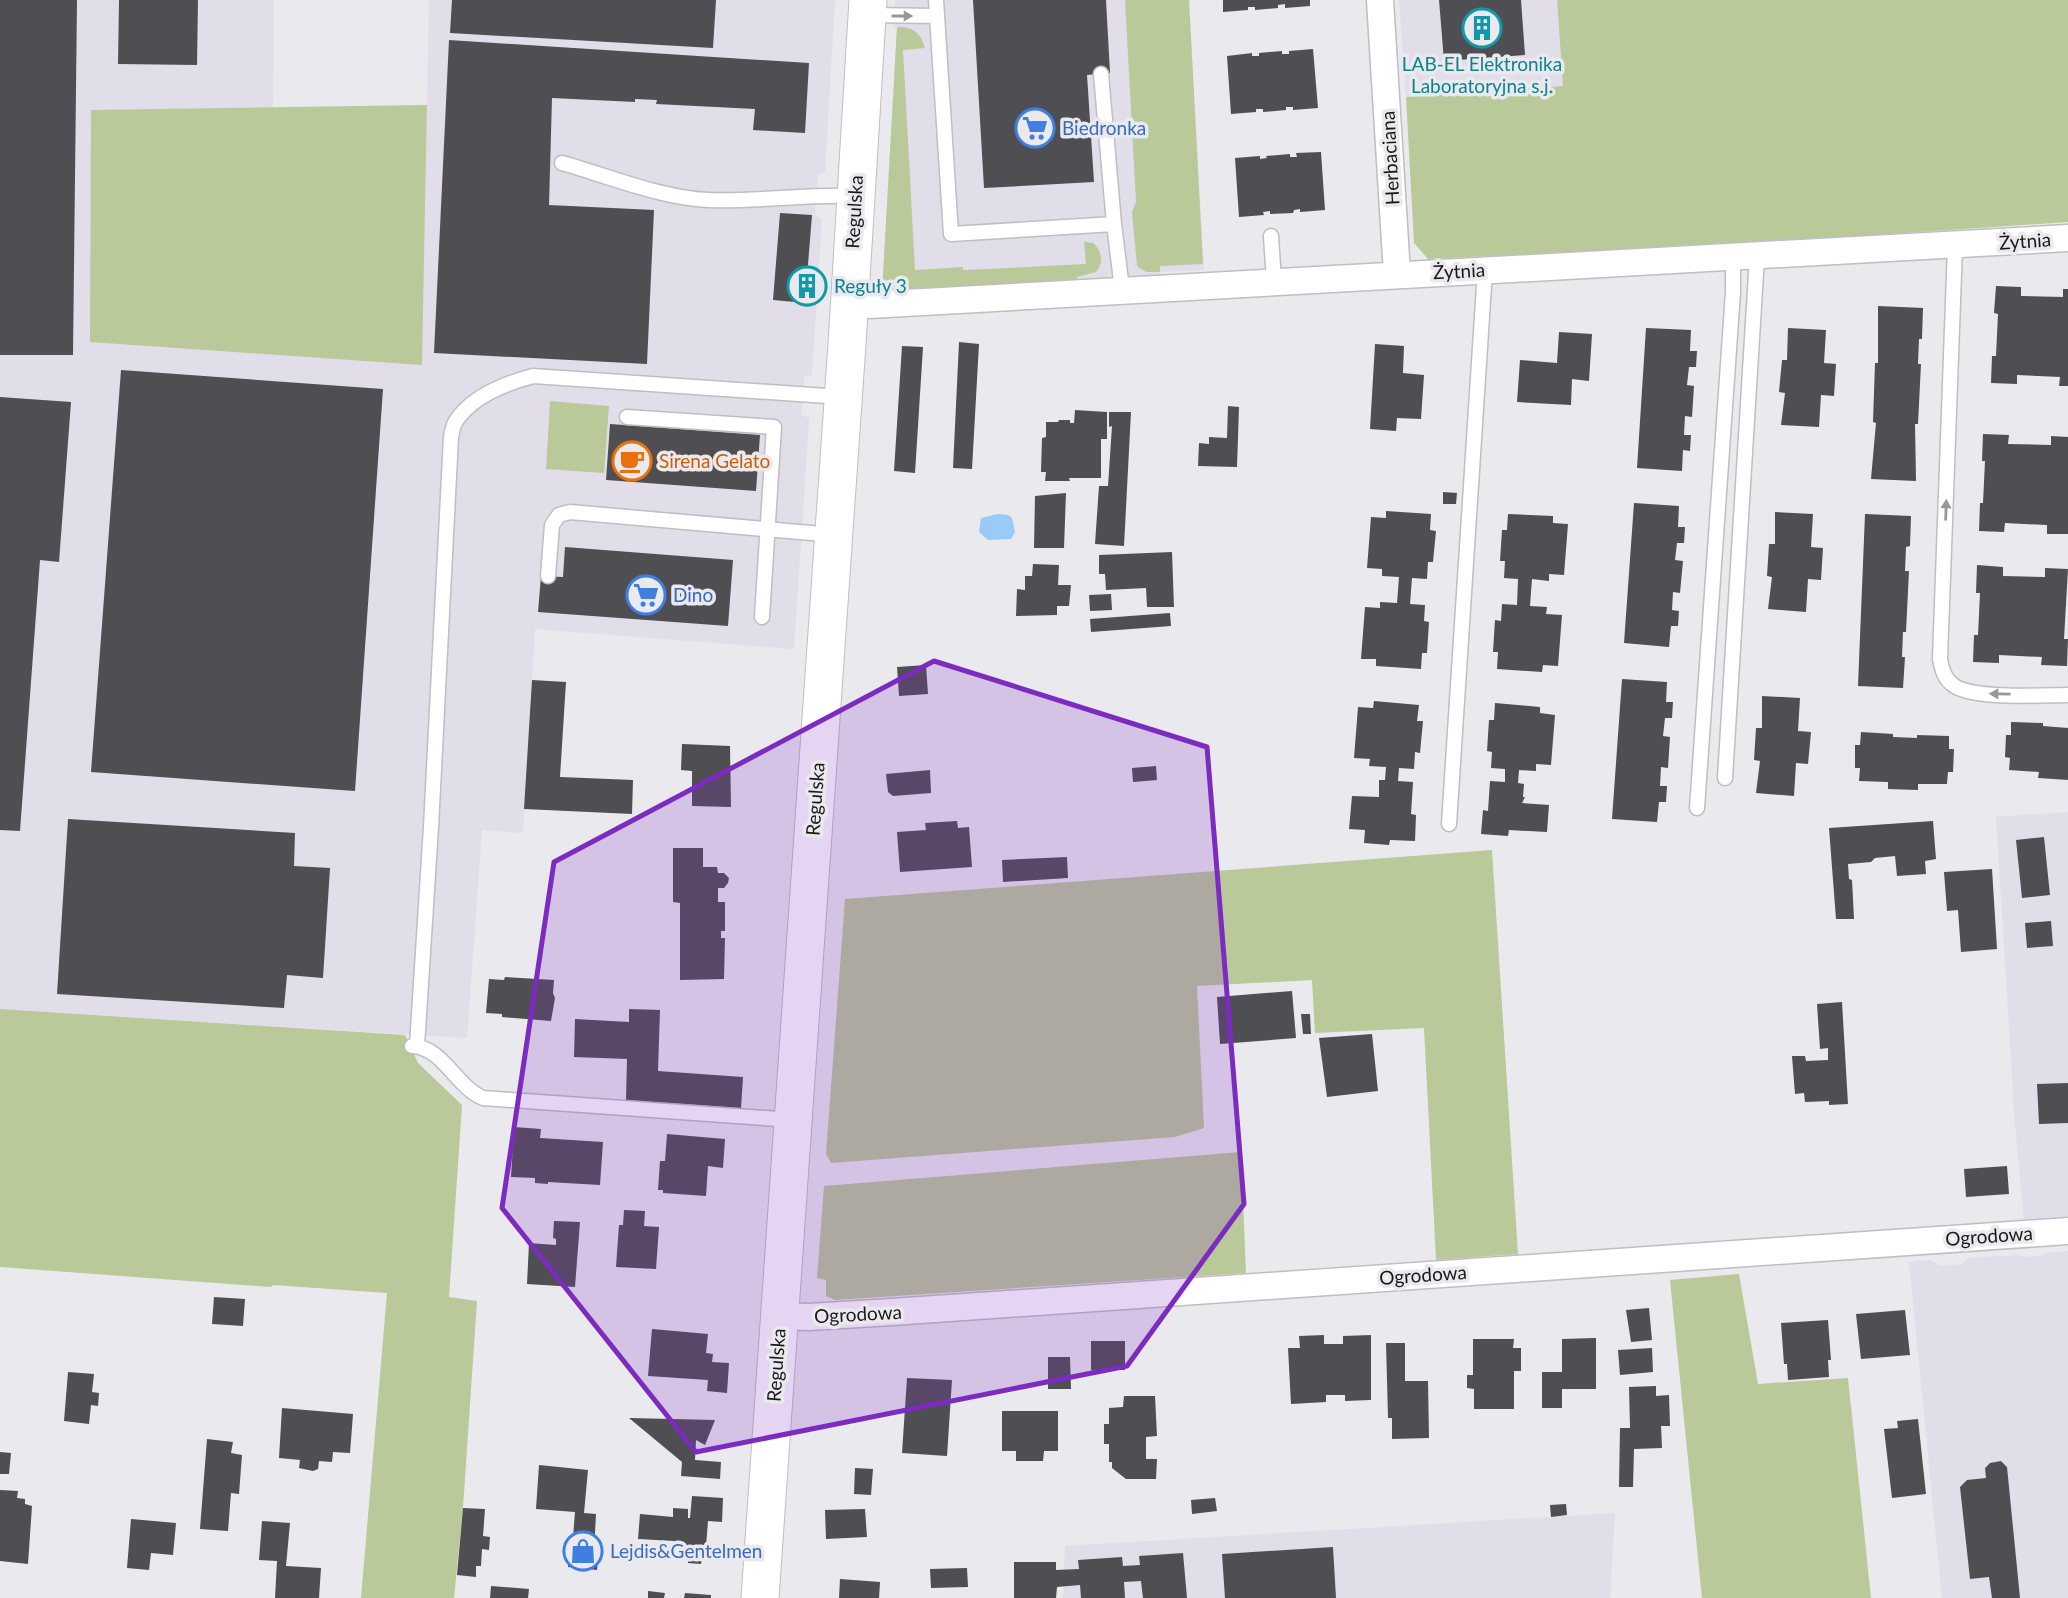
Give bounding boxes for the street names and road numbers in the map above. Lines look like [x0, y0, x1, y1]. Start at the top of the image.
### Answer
street label: Herbaciana [1376, 110, 1403, 206]
street label: Regulska [840, 175, 867, 249]
street label: Żytnia [1998, 227, 2052, 254]
street label: Żytnia [1432, 258, 1486, 283]
street label: Regulska [800, 761, 829, 836]
street label: Ogrodowa [1944, 1221, 2034, 1250]
street label: Ogrodowa [1378, 1260, 1468, 1289]
street label: Ogrodowa [814, 1300, 902, 1327]
street label: Regulska [761, 1327, 790, 1402]

